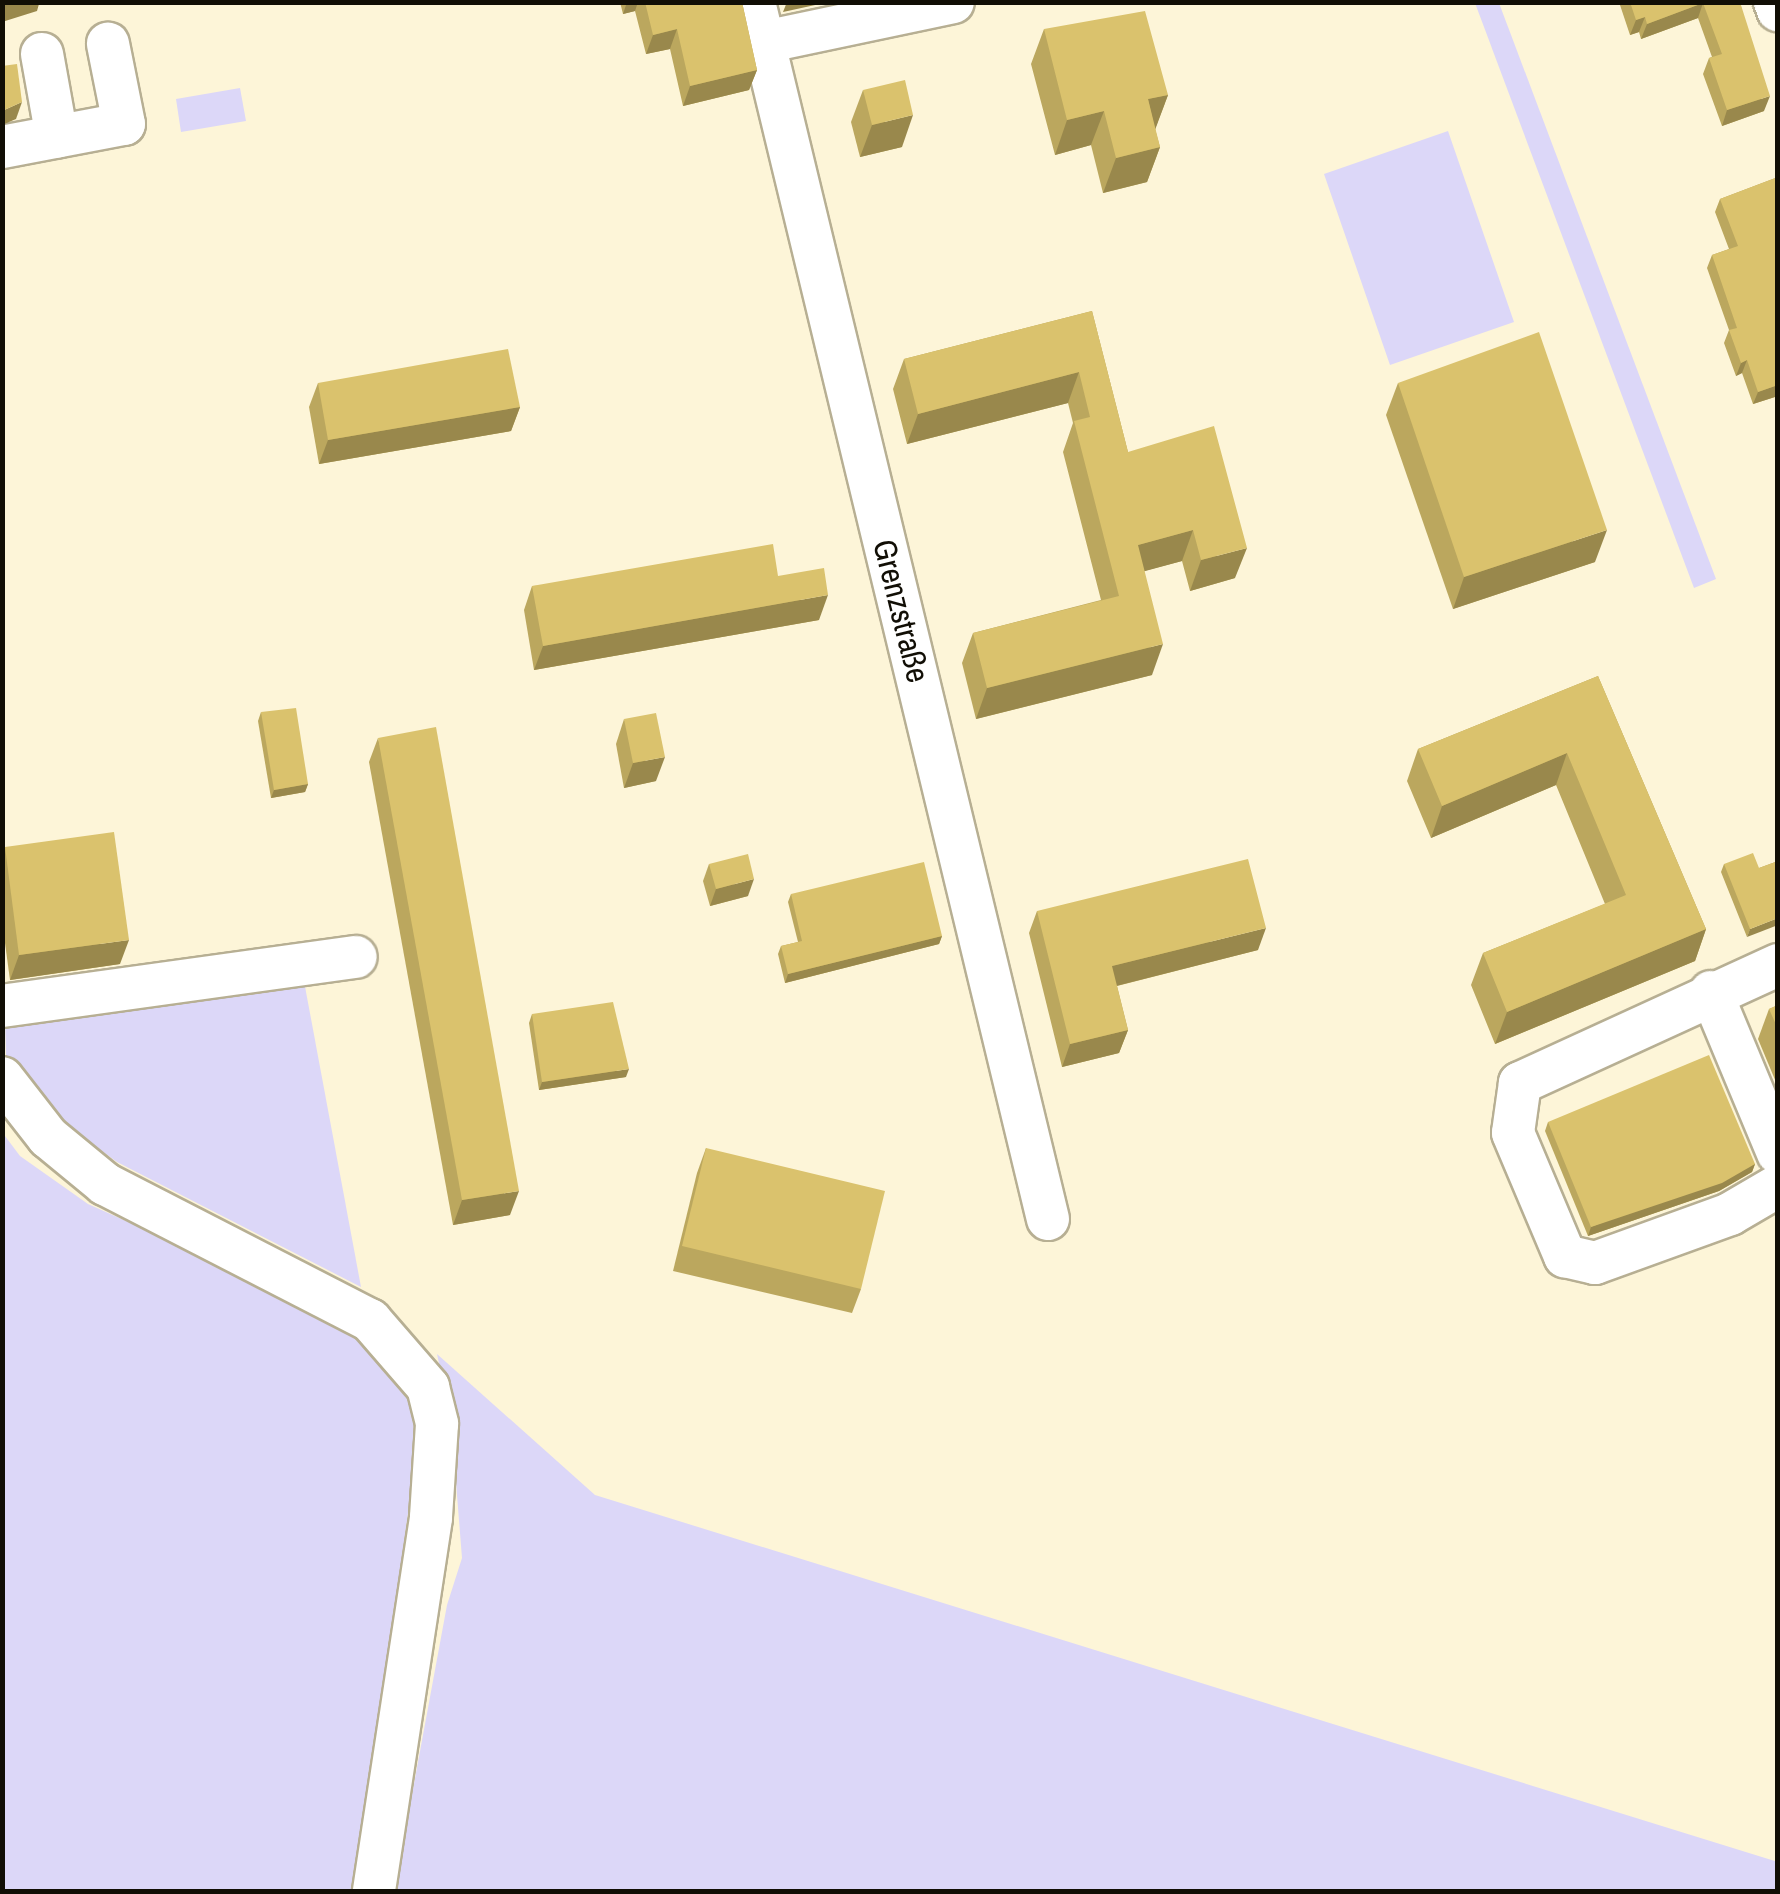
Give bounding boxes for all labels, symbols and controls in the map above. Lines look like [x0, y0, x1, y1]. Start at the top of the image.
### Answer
street label: Grenzstraße [865, 536, 937, 686]

